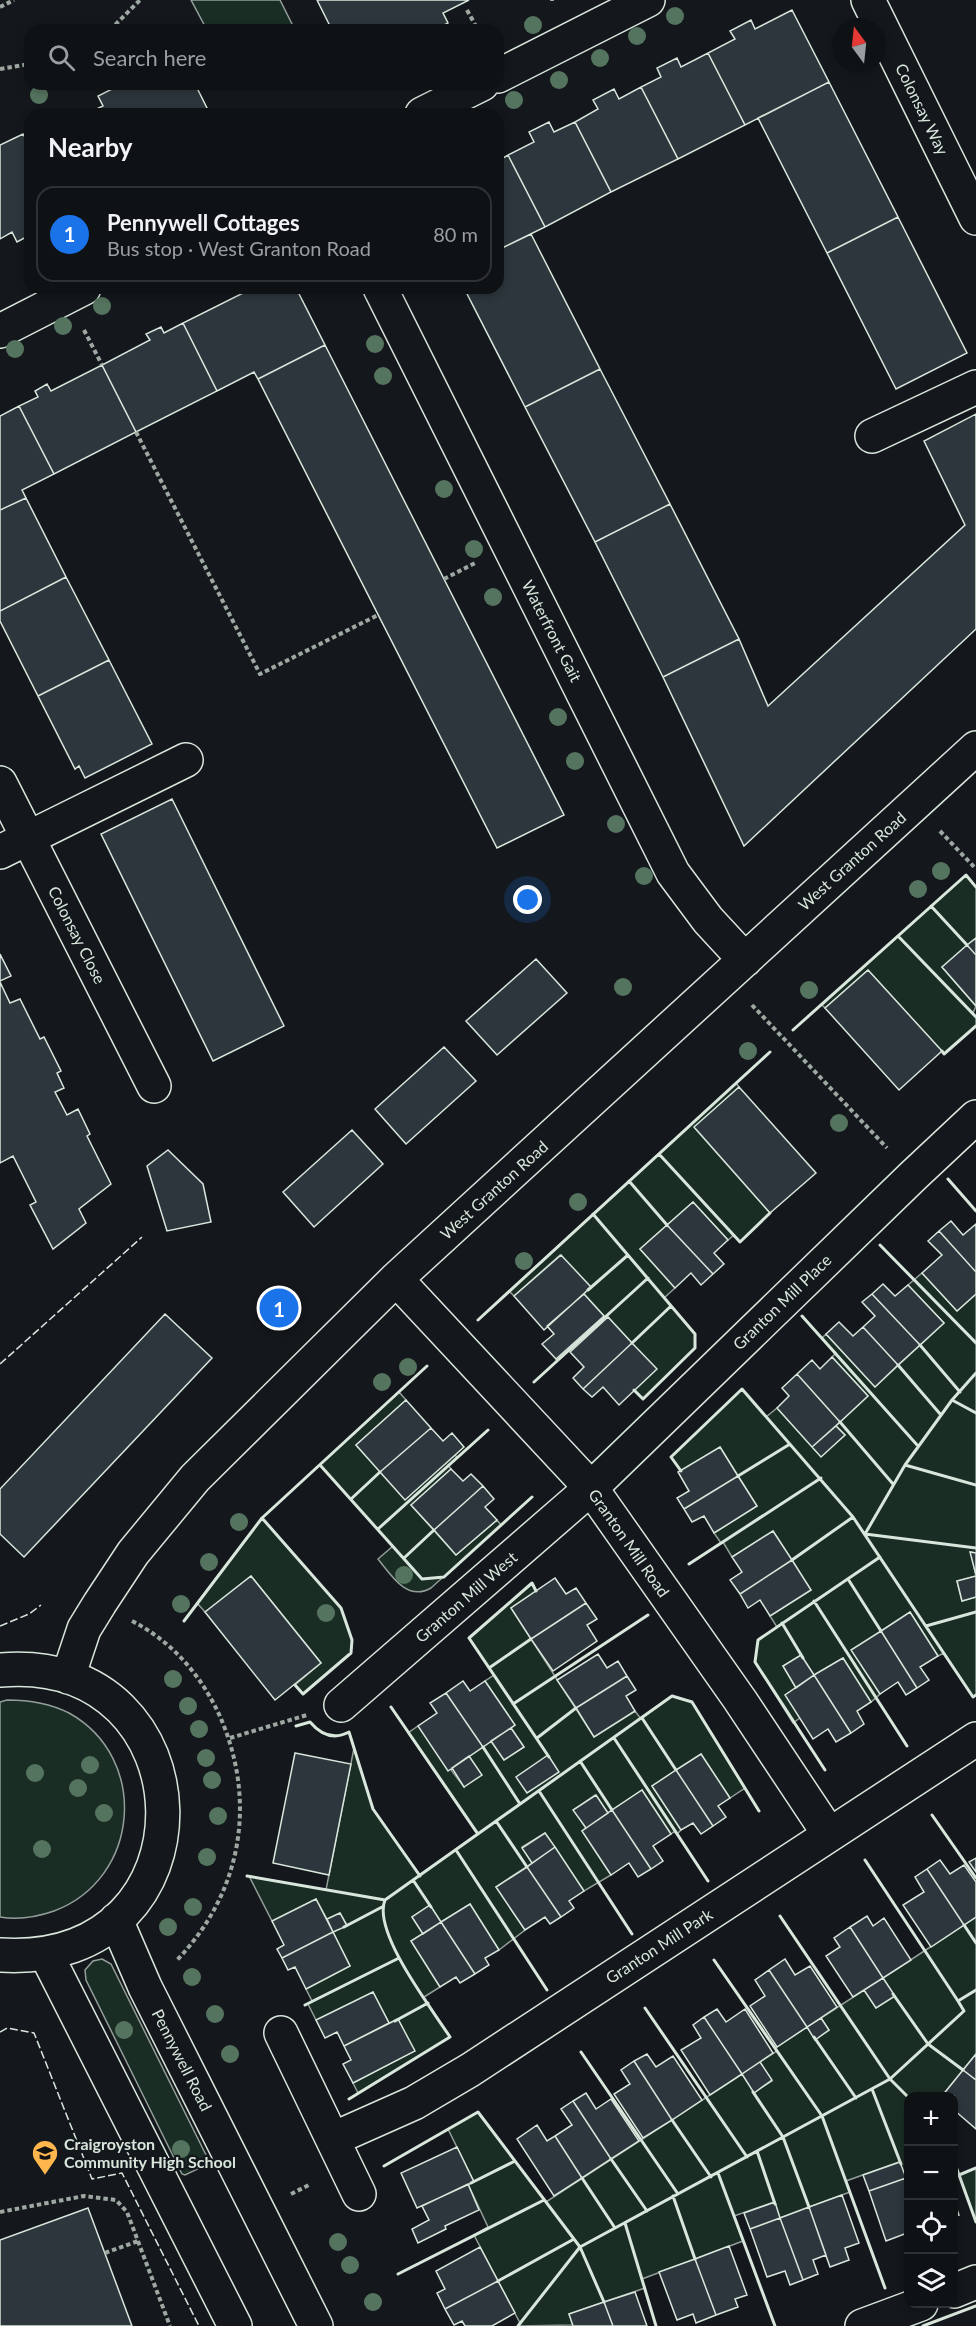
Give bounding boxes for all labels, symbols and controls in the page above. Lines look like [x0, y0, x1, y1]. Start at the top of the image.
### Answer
north arrow [832, 18, 886, 72]
search box [24, 24, 504, 90]
icon: search [45, 41, 78, 74]
text: Search here [93, 44, 206, 71]
street label: Colonsay Way [892, 60, 953, 158]
text: Nearby [48, 131, 133, 163]
text: Pennywell Cottages [107, 209, 300, 236]
text: 1 [64, 222, 75, 246]
text: 80 m [433, 222, 478, 246]
text: Bus stop · West Granton Road [107, 236, 371, 260]
street label: Waterfront Gait [519, 577, 586, 685]
street label: West Granton Road [794, 807, 909, 914]
street label: Colonsay Close [45, 883, 110, 987]
your location [513, 885, 542, 914]
street label: West Granton Road [436, 1136, 551, 1243]
street label: Granton Mill Place [729, 1250, 835, 1353]
pin: 1 [260, 1286, 298, 1330]
street label: Granton Mill Road [585, 1485, 674, 1600]
street label: Granton Mill West [411, 1547, 521, 1646]
street label: Granton Mill Park [602, 1904, 716, 1987]
street label: Pennywell Road [149, 2006, 216, 2114]
map controls [904, 2092, 958, 2308]
button: + [904, 2092, 958, 2146]
place label: Craigroyston Community High School [64, 2134, 236, 2171]
school or university icon: Craigroyston Community High School [30, 2138, 60, 2176]
button: − [904, 2146, 958, 2200]
button: locate [904, 2200, 958, 2254]
button: layers [904, 2254, 958, 2308]

